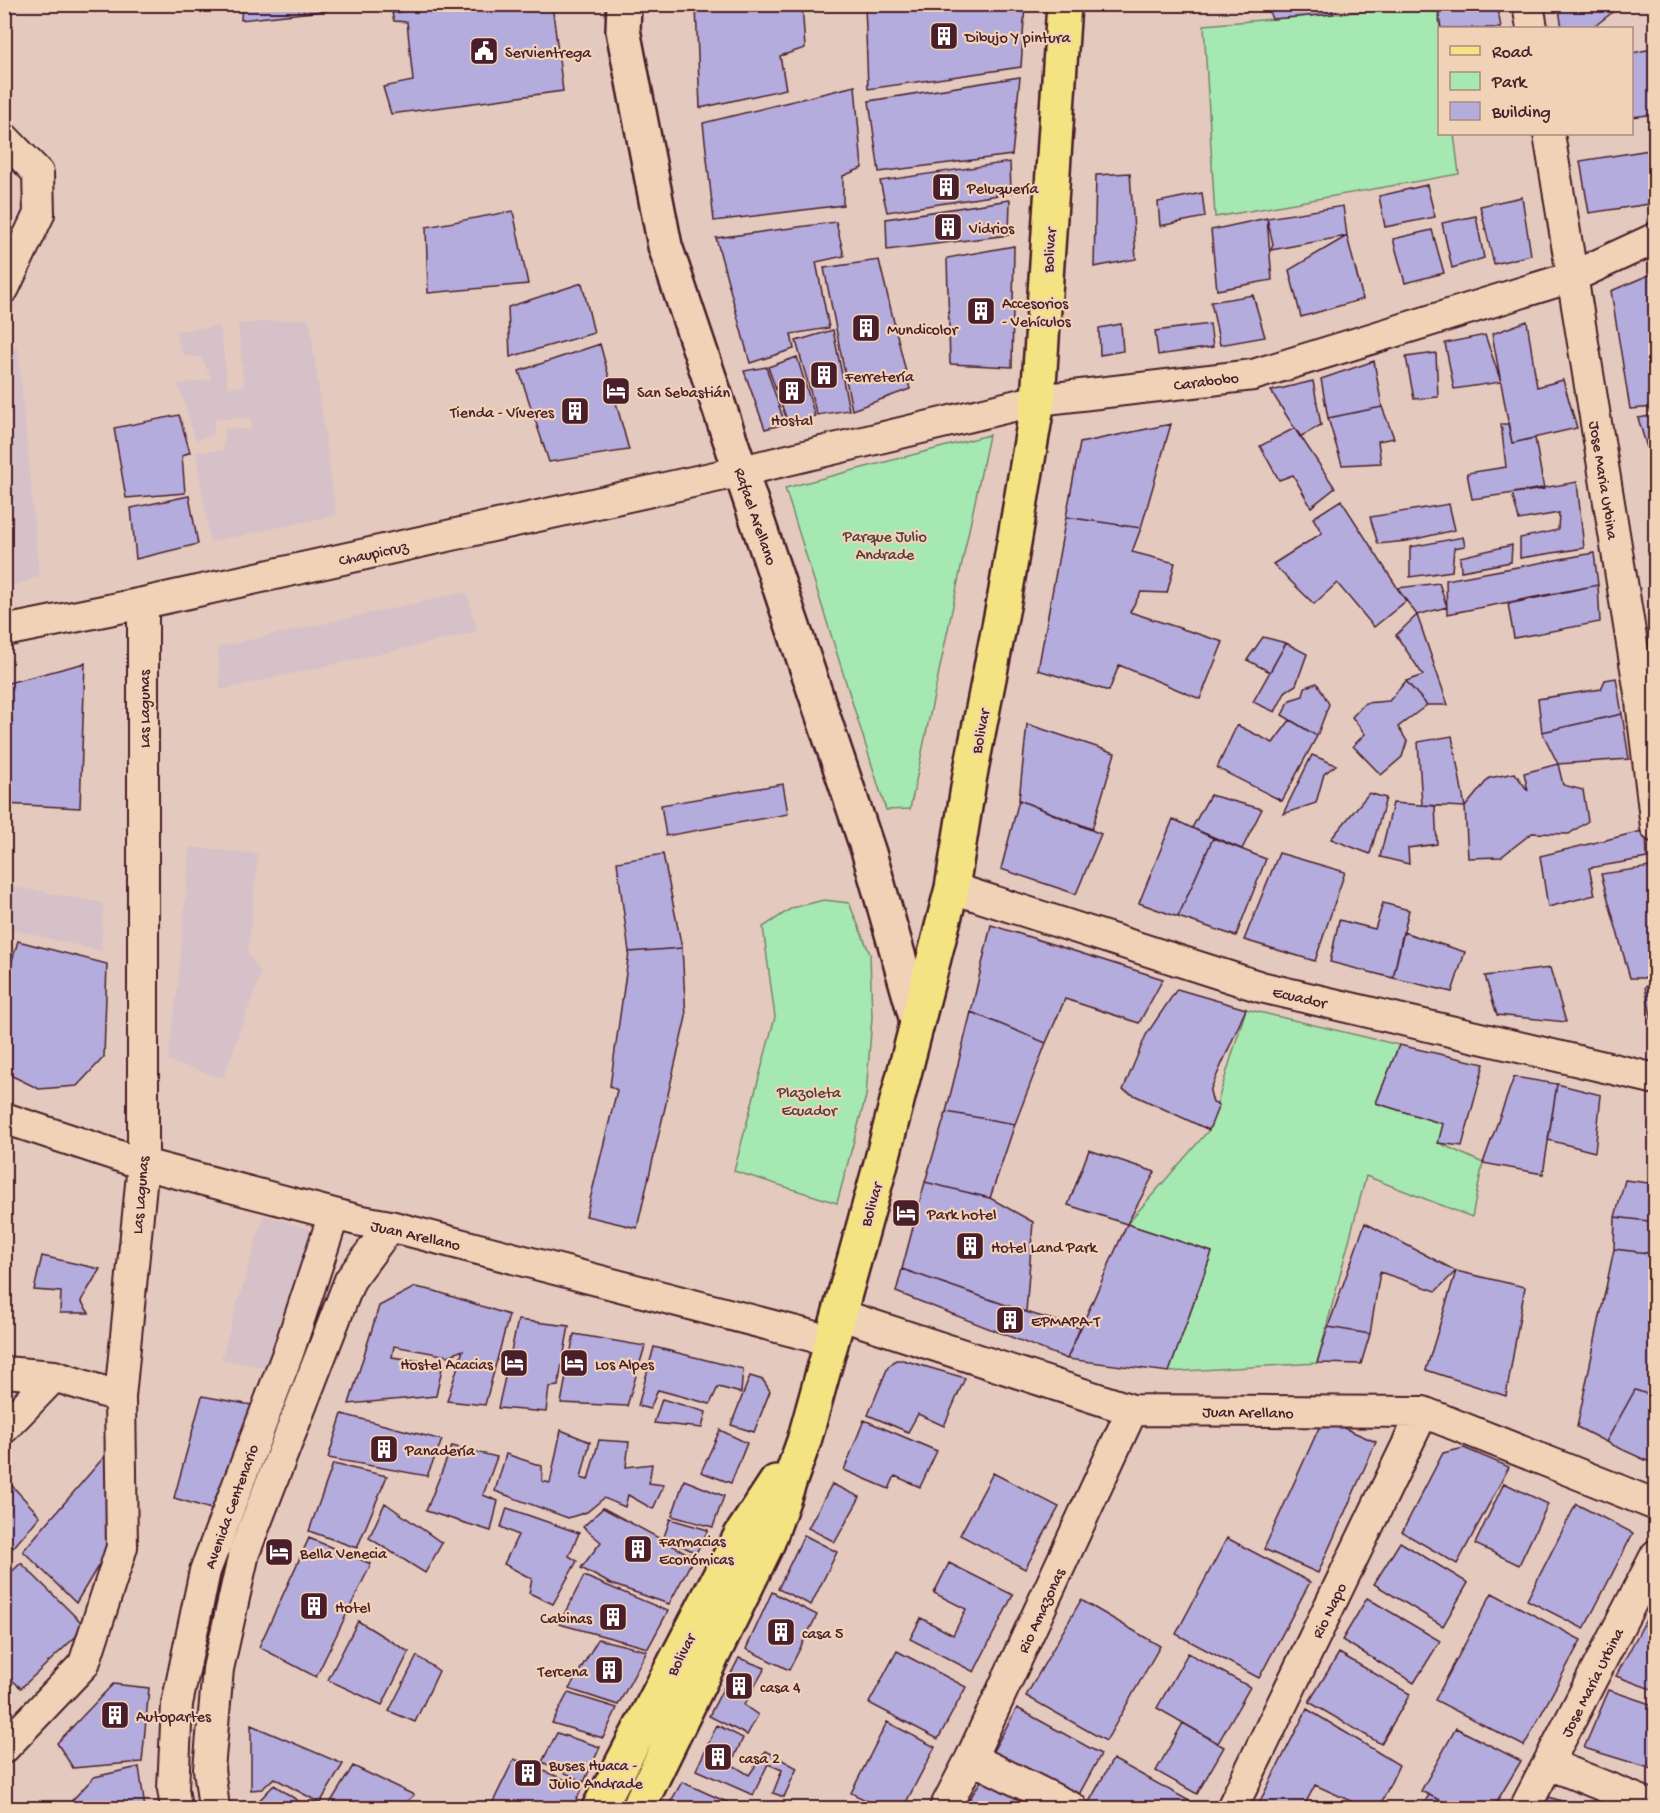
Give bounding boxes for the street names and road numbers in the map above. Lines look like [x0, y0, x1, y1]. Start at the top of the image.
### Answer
street label: Bolivar [1040, 226, 1063, 274]
street label: Carabobo [1173, 370, 1240, 397]
street label: Jose Maria Urbina [1583, 420, 1620, 542]
street label: Rafael Arellano [728, 466, 779, 568]
street label: Chaupicruz [337, 539, 411, 572]
street label: Las Lagunas [137, 669, 156, 748]
street label: Bolivar [969, 706, 996, 757]
street label: Ecuador [1270, 984, 1330, 1015]
street label: Las Lagunas [130, 1154, 155, 1235]
street label: Bolivar [858, 1179, 889, 1230]
street label: Juan Arellano [369, 1218, 462, 1257]
street label: Juan Arellano [1202, 1404, 1294, 1425]
street label: Avenida Centenario [202, 1442, 265, 1572]
street label: Rio Amazonas [1015, 1565, 1072, 1657]
street label: Rio Napo [1310, 1581, 1353, 1642]
street label: Jose Maria Urbina [1558, 1625, 1630, 1741]
street label: Bolivar [664, 1630, 702, 1681]

